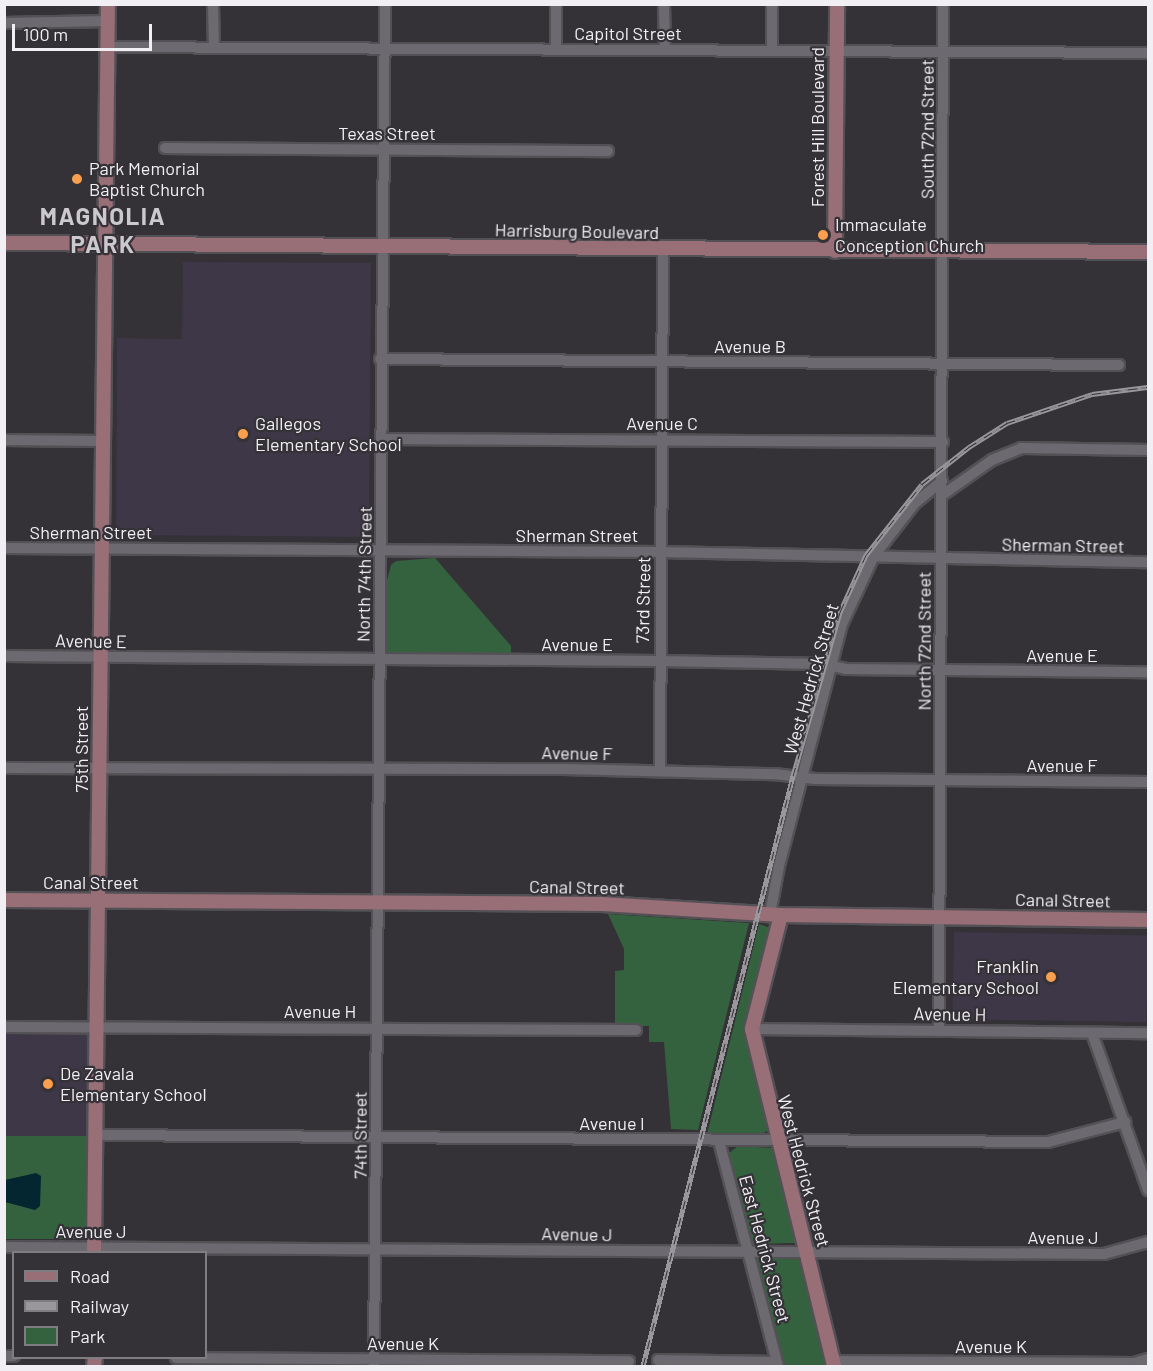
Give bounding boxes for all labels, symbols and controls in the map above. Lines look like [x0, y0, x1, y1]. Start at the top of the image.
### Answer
scale bar [15, 12, 154, 50]
street label: Capitol Street [574, 22, 682, 44]
text: 100 m [23, 23, 68, 45]
street label: Forest Hill Boulevard [806, 47, 828, 207]
street label: South 72nd Street [916, 59, 938, 199]
street label: Texas Street [338, 122, 436, 144]
place label: Park Memorial Baptist Church [89, 158, 205, 201]
marker: Park Memorial Baptist Church [70, 172, 84, 186]
district label: MAGNOLIA PARK [40, 202, 166, 258]
place label: Immaculate Conception Church [835, 214, 984, 256]
street label: Harrisburg Boulevard [495, 219, 659, 243]
marker: Immaculate Conception Church [816, 228, 830, 242]
street label: Avenue B [714, 335, 786, 357]
street label: Avenue C [626, 412, 698, 434]
place label: Gallegos Elementary School [255, 413, 402, 456]
marker: Gallegos Elementary School [236, 427, 250, 441]
street label: North 74th Street [352, 506, 376, 642]
street label: Sherman Street [30, 521, 152, 543]
street label: Sherman Street [516, 524, 638, 546]
street label: Sherman Street [1001, 533, 1125, 557]
street label: 73rd Street [631, 556, 655, 644]
street label: North 72nd Street [913, 572, 935, 710]
street label: West Hedrick Street [779, 601, 843, 757]
street label: Avenue E [55, 630, 127, 652]
street label: Avenue E [541, 633, 613, 655]
street label: Avenue E [1026, 644, 1098, 666]
street label: 75th Street [70, 706, 92, 792]
street label: Avenue F [541, 742, 613, 764]
street label: Avenue F [1026, 754, 1098, 776]
street label: Canal Street [43, 871, 139, 893]
street label: Canal Street [529, 875, 625, 899]
street label: Canal Street [1015, 888, 1111, 912]
place label: Franklin Elementary School [892, 956, 1039, 998]
marker: Franklin Elementary School [1044, 970, 1058, 984]
street label: Avenue H [284, 1000, 356, 1022]
street label: Avenue H [914, 1003, 986, 1025]
place label: De Zavala Elementary School [60, 1063, 207, 1106]
marker: De Zavala Elementary School [41, 1077, 55, 1091]
street label: 74th Street [349, 1091, 371, 1179]
street label: West Hedrick Street [773, 1093, 835, 1249]
street label: Avenue I [579, 1112, 645, 1134]
street label: East Hedrick Street [735, 1173, 795, 1325]
street label: Avenue J [55, 1220, 127, 1242]
street label: Avenue J [541, 1223, 613, 1245]
street label: Avenue J [1027, 1226, 1099, 1248]
legend [12, 1251, 207, 1359]
text: Road [70, 1265, 110, 1287]
text: Railway [70, 1295, 129, 1317]
text: Park [70, 1325, 105, 1347]
street label: Avenue K [367, 1332, 439, 1354]
street label: Avenue K [955, 1335, 1027, 1357]

